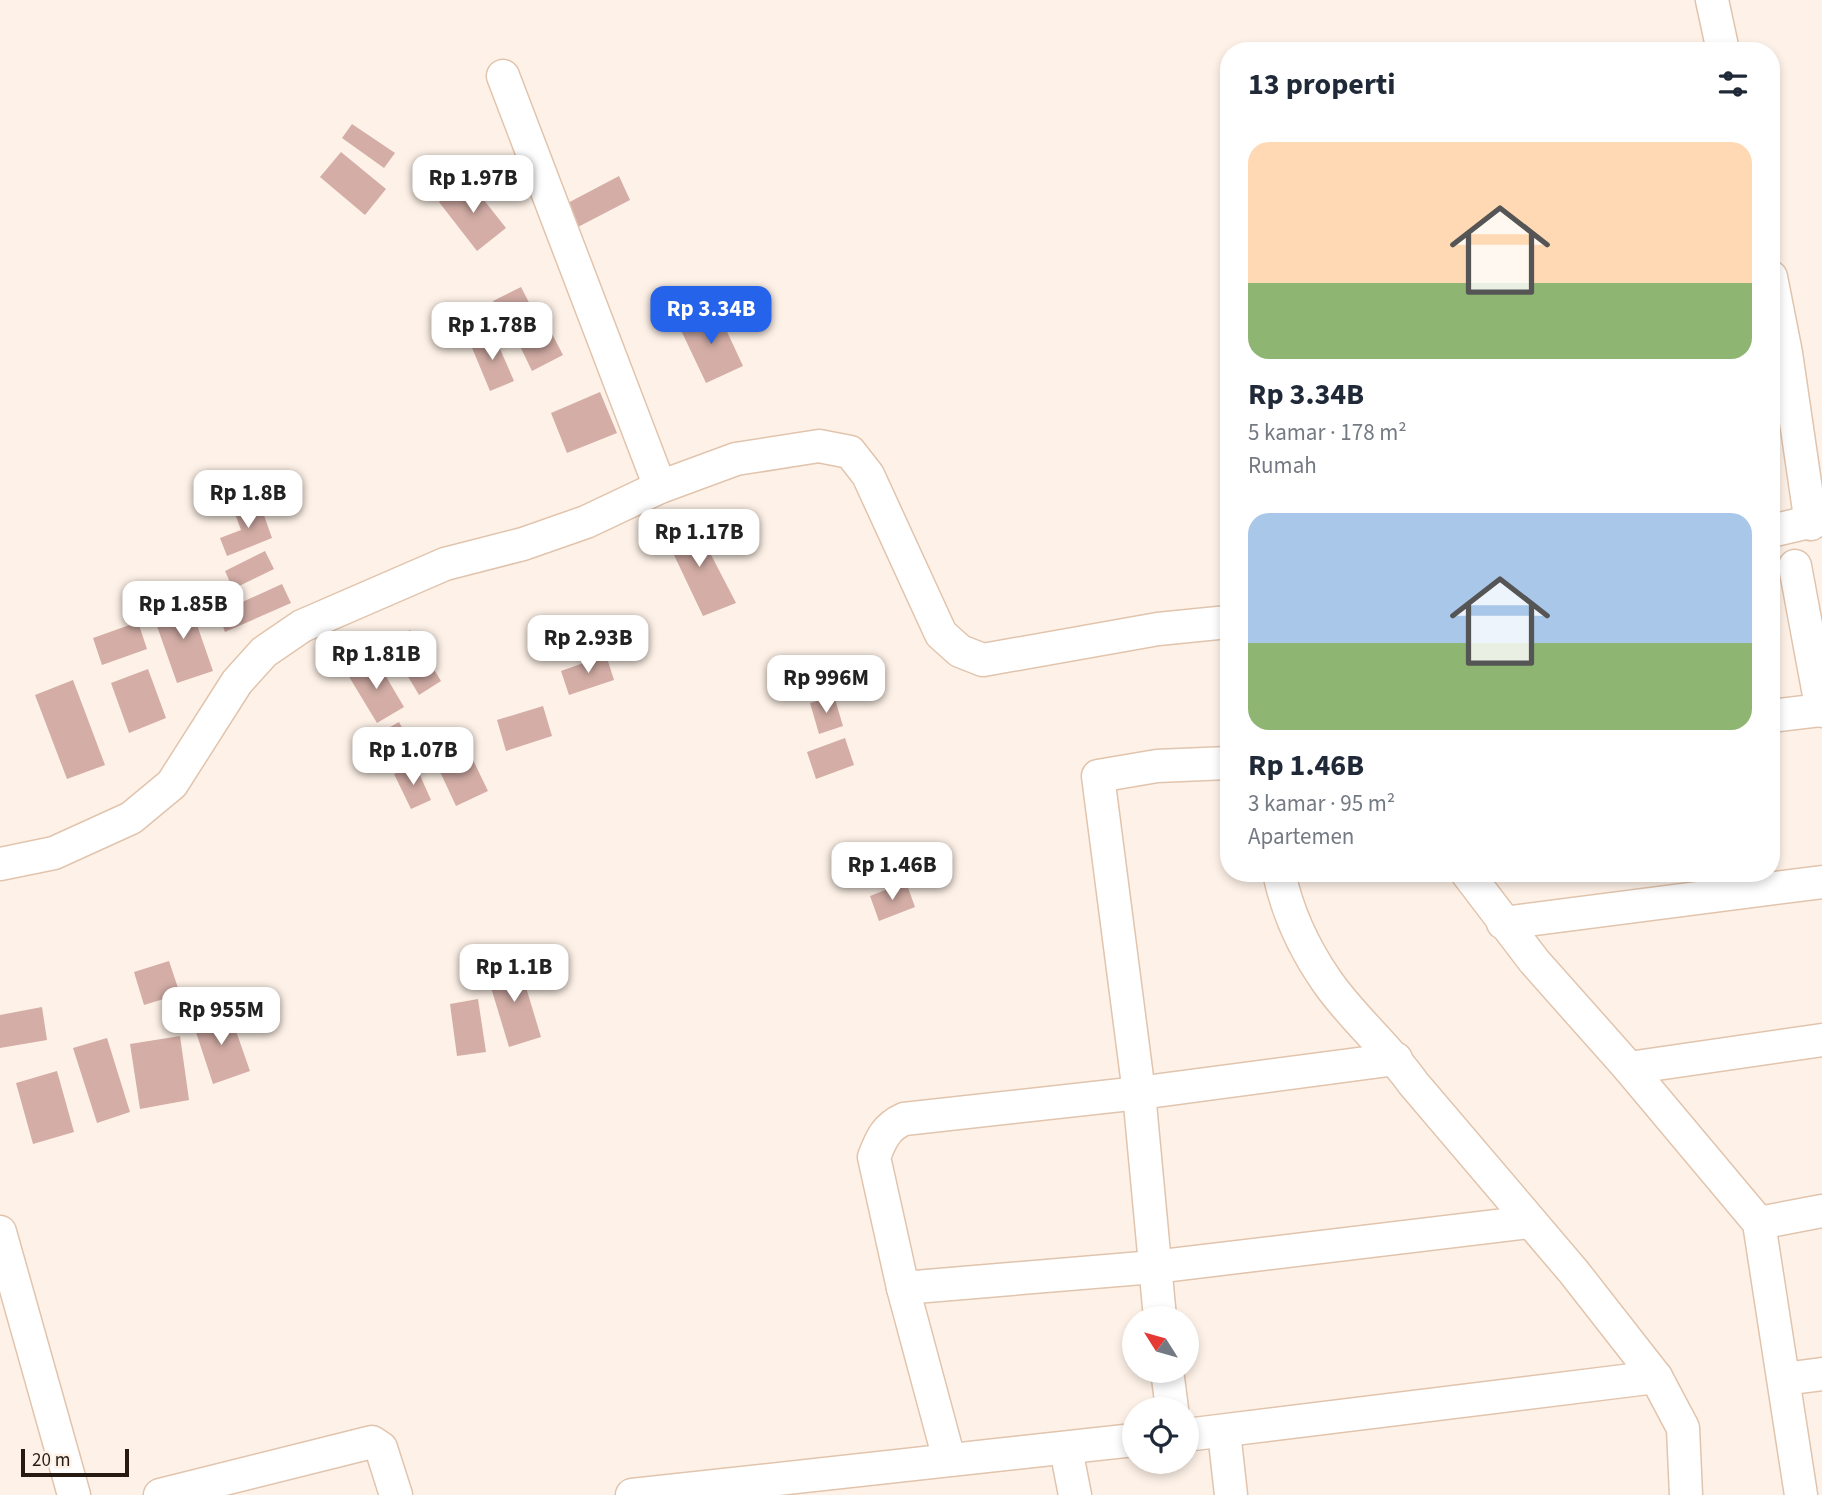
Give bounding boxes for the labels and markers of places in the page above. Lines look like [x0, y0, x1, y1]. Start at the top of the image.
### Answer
pin: Rp 1.97B [401, 156, 545, 215]
pin: Rp 3.34B [639, 286, 783, 346]
pin: Rp 1.78B [420, 302, 564, 362]
pin: Rp 1.8B [183, 470, 313, 530]
pin: Rp 1.17B [627, 510, 771, 569]
pin: Rp 1.85B [111, 582, 255, 641]
pin: Rp 2.93B [516, 616, 660, 675]
pin: Rp 1.81B [304, 632, 448, 691]
pin: Rp 996M [761, 656, 891, 715]
pin: Rp 1.07B [341, 728, 485, 787]
pin: Rp 1.46B [820, 842, 964, 902]
pin: Rp 1.1B [449, 944, 579, 1004]
pin: Rp 955M [156, 988, 286, 1047]

